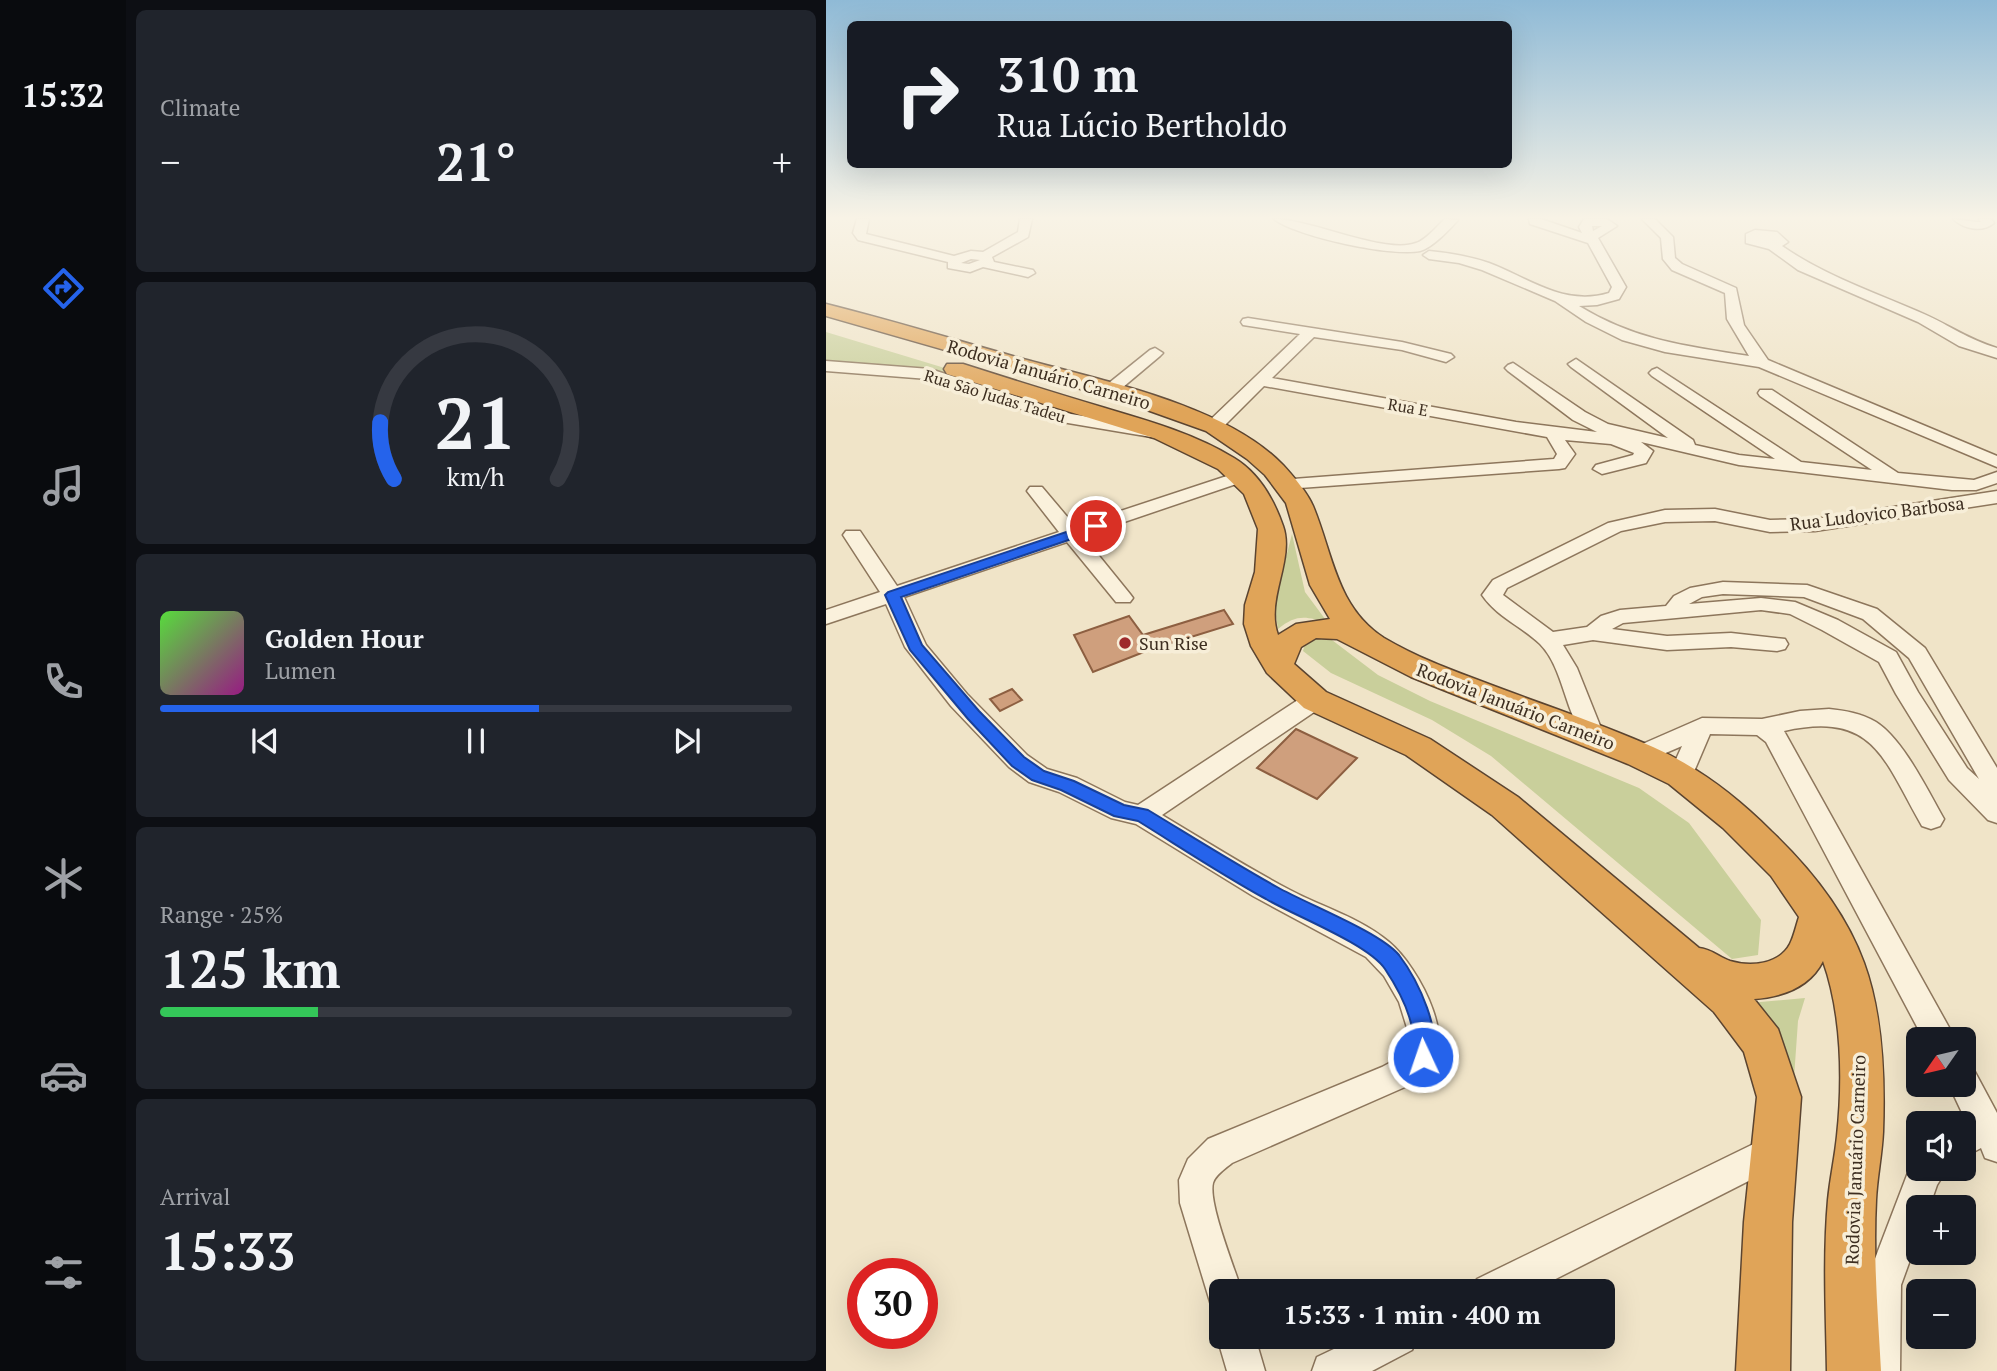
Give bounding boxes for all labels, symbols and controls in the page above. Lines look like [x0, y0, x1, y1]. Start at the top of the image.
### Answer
text: 310 m [997, 41, 1139, 106]
icon: right [882, 49, 973, 140]
text: 15:32 [21, 74, 105, 116]
text: Climate [160, 92, 240, 123]
text: Rua Lúcio Bertholdo [997, 104, 1287, 146]
text: 21° [436, 127, 516, 196]
text: − [160, 137, 180, 187]
text: + [772, 137, 792, 187]
icon: directions [39, 264, 88, 313]
street label: Rodovia Januário Carneiro [945, 333, 1153, 415]
street label: Rua São Judas Tadeu [922, 364, 1068, 428]
text: 21 [435, 374, 517, 471]
street label: Rua E [1386, 393, 1430, 421]
text: km/h [447, 460, 505, 493]
icon: music [39, 461, 88, 510]
street label: Rua Ludovico Barbosa [1788, 490, 1966, 536]
pin [1066, 496, 1126, 556]
icon: arrive [1077, 507, 1115, 545]
text: Golden Hour [265, 621, 424, 655]
place label: Sun Rise [1139, 631, 1208, 655]
marker: Sun Rise [1117, 635, 1133, 651]
text: Lumen [265, 655, 336, 686]
icon: phone [39, 657, 88, 706]
street label: Rodovia Januário Carneiro [1414, 657, 1619, 755]
icon: previous [246, 722, 284, 760]
icon: pause [457, 722, 495, 760]
icon: next [668, 722, 706, 760]
icon: climate [39, 854, 88, 903]
text: Range · 25% [160, 899, 283, 930]
text: 125 km [160, 934, 341, 1003]
position arrow [1386, 1020, 1460, 1094]
north arrow [1906, 1027, 1976, 1097]
map controls [1906, 1027, 1976, 1349]
icon: car [39, 1051, 88, 1100]
street label: Rodovia Januário Carneiro [1839, 1054, 1871, 1266]
button: sound [1906, 1111, 1976, 1181]
text: Arrival [160, 1181, 231, 1212]
button: + [1906, 1195, 1976, 1265]
text: 15:33 [160, 1216, 295, 1285]
icon: filters [39, 1248, 88, 1297]
speed limit sign: 30 [847, 1258, 938, 1349]
button: − [1906, 1279, 1976, 1349]
text: 15:33 · 1 min · 400 m [1283, 1297, 1541, 1331]

